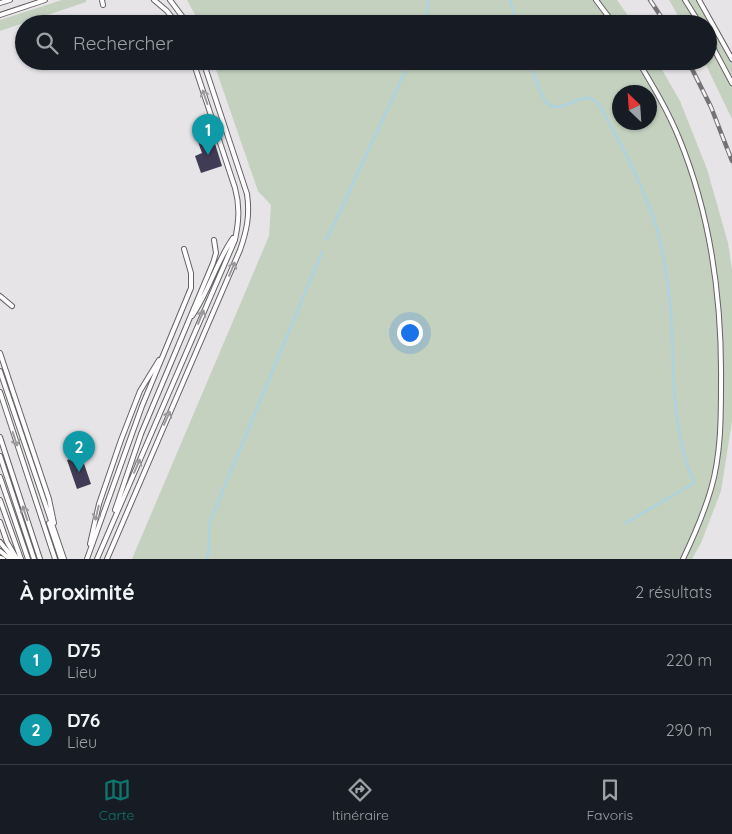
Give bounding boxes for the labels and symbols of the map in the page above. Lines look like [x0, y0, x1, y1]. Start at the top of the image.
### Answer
north arrow [612, 85, 657, 130]
one-way arrow [200, 90, 209, 105]
pin: 1 [192, 114, 224, 155]
one-way arrow [228, 261, 237, 276]
one-way arrow [197, 310, 207, 325]
your location [397, 320, 423, 346]
one-way arrow [163, 411, 173, 426]
one-way arrow [11, 430, 21, 446]
pin: 2 [63, 431, 95, 472]
one-way arrow [133, 459, 142, 474]
one-way arrow [20, 505, 29, 521]
one-way arrow [92, 505, 101, 521]

